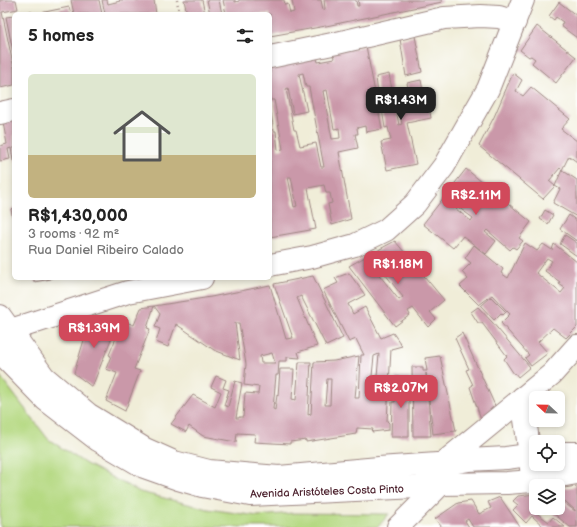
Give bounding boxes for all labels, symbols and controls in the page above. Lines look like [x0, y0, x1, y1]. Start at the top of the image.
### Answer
icon: filters [234, 25, 256, 47]
text: 5 homes [28, 26, 94, 46]
pin: R$1.43M [364, 87, 438, 121]
text: R$1.43M [375, 92, 427, 108]
icon: home [106, 100, 178, 172]
pin: R$2.11M [439, 182, 513, 216]
text: R$2.11M [451, 187, 501, 203]
text: R$1,430,000 [28, 206, 128, 226]
text: 3 rooms · 92 m² [28, 226, 119, 242]
text: Rua Daniel Ribeiro Calado [28, 242, 184, 258]
pin: R$1.18M [361, 251, 435, 285]
text: R$1.18M [373, 256, 423, 272]
pin: R$1.39M [57, 315, 131, 349]
text: R$1.39M [68, 320, 120, 336]
pin: R$2.07M [364, 375, 438, 409]
text: R$2.07M [374, 380, 428, 396]
north arrow [529, 391, 565, 427]
map controls [529, 391, 565, 515]
button: locate [529, 435, 565, 471]
button: layers [529, 479, 565, 515]
street label: Avenida Aristóteles Costa Pinto [250, 482, 404, 501]

